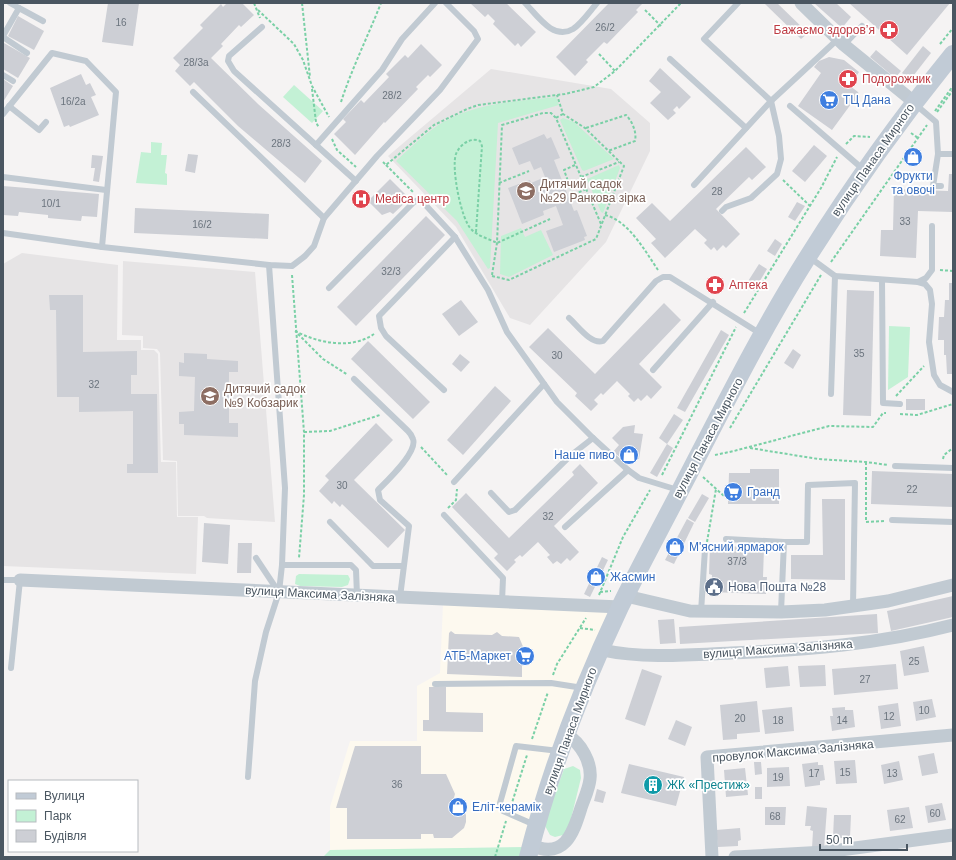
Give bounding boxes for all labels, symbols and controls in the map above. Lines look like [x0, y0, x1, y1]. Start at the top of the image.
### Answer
house number: 16 [115, 17, 127, 28]
pharmacy icon: Бажаємо здоровʼя [878, 19, 900, 41]
house number: 26/2 [595, 22, 615, 33]
place label: Бажаємо здоровʼя [774, 23, 875, 37]
house number: 28/3а [183, 57, 209, 68]
pharmacy icon: Подорожник [837, 68, 859, 90]
place label: Подорожник [862, 72, 931, 86]
supermarket icon: ТЦ Дана [818, 89, 840, 111]
house number: 28/2 [382, 90, 402, 101]
place label: ТЦ Дана [843, 93, 891, 107]
house number: 16/2а [60, 96, 86, 107]
street label: вулиця Панаса Мирного [829, 101, 917, 219]
house number: 28/3 [271, 138, 291, 149]
shop icon: Фрукти та овочі [902, 146, 924, 168]
place label: Фрукти та овочі [891, 169, 935, 197]
place label: Дитячий садок №29 Ранкова зірка [540, 177, 646, 205]
school or university icon: Дитячий садок №29 Ранкова зірка [515, 180, 537, 202]
house number: 28 [711, 186, 723, 197]
hospital icon: Medica центр [350, 188, 372, 210]
place label: Medica центр [375, 192, 450, 206]
house number: 10/1 [41, 198, 61, 209]
house number: 33 [899, 216, 911, 227]
house number: 16/2 [192, 219, 212, 230]
house number: 32/3 [381, 266, 401, 277]
pharmacy icon: Аптека [704, 274, 726, 296]
place label: Аптека [729, 278, 768, 292]
house number: 35 [853, 348, 865, 359]
house number: 30 [551, 350, 563, 361]
street label: вулиця Панаса Мирного [670, 375, 746, 501]
house number: 32 [88, 379, 100, 390]
place label: Дитячий садок №9 Кобзарик [224, 382, 306, 410]
school or university icon: Дитячий садок №9 Кобзарик [199, 385, 221, 407]
shop icon: Наше пиво [618, 444, 640, 466]
place label: Наше пиво [554, 448, 615, 462]
house number: 30 [336, 480, 348, 491]
supermarket icon: Гранд [722, 481, 744, 503]
house number: 22 [906, 484, 918, 495]
place label: Гранд [747, 485, 780, 499]
house number: 32 [542, 511, 554, 522]
shop icon: М'ясний ярмарок [664, 536, 686, 558]
place label: М'ясний ярмарок [689, 540, 785, 554]
house number: 37/3 [727, 556, 747, 567]
shop icon: Жасмин [585, 566, 607, 588]
place label: Жасмин [610, 570, 655, 584]
public building icon: Нова Пошта №28 [703, 576, 725, 598]
place label: Нова Пошта №28 [728, 580, 826, 594]
street label: вулиця Максима Залізняка [245, 583, 395, 605]
street label: вулиця Максима Залізняка [703, 637, 854, 661]
supermarket icon: АТБ-Маркет [514, 645, 536, 667]
place label: АТБ-Маркет [444, 649, 512, 663]
house number: 25 [908, 656, 920, 667]
street label: вулиця Панаса Мирного [540, 665, 600, 797]
house number: 27 [859, 674, 871, 685]
house number: 10 [918, 705, 930, 716]
house number: 12 [883, 711, 895, 722]
house number: 20 [734, 713, 746, 724]
house number: 18 [772, 715, 784, 726]
house number: 14 [836, 715, 848, 726]
street label: провулок Максима Залізняка [712, 737, 874, 765]
house number: 15 [839, 767, 851, 778]
house number: 17 [808, 768, 820, 779]
house number: 13 [886, 768, 898, 779]
house number: 19 [772, 772, 784, 783]
building icon: ЖК «Престиж» [642, 774, 664, 796]
place label: ЖК «Престиж» [667, 778, 750, 792]
house number: 36 [391, 779, 403, 790]
legend [8, 780, 138, 852]
text: Вулиця [44, 789, 85, 803]
shop icon: Еліт-керамік [447, 796, 469, 818]
place label: Еліт-керамік [472, 800, 541, 814]
house number: 60 [929, 808, 941, 819]
text: Парк [44, 809, 72, 823]
house number: 68 [769, 811, 781, 822]
house number: 62 [894, 814, 906, 825]
scale bar [820, 826, 907, 852]
text: Будівля [44, 829, 86, 843]
text: 50 m [826, 833, 853, 847]

